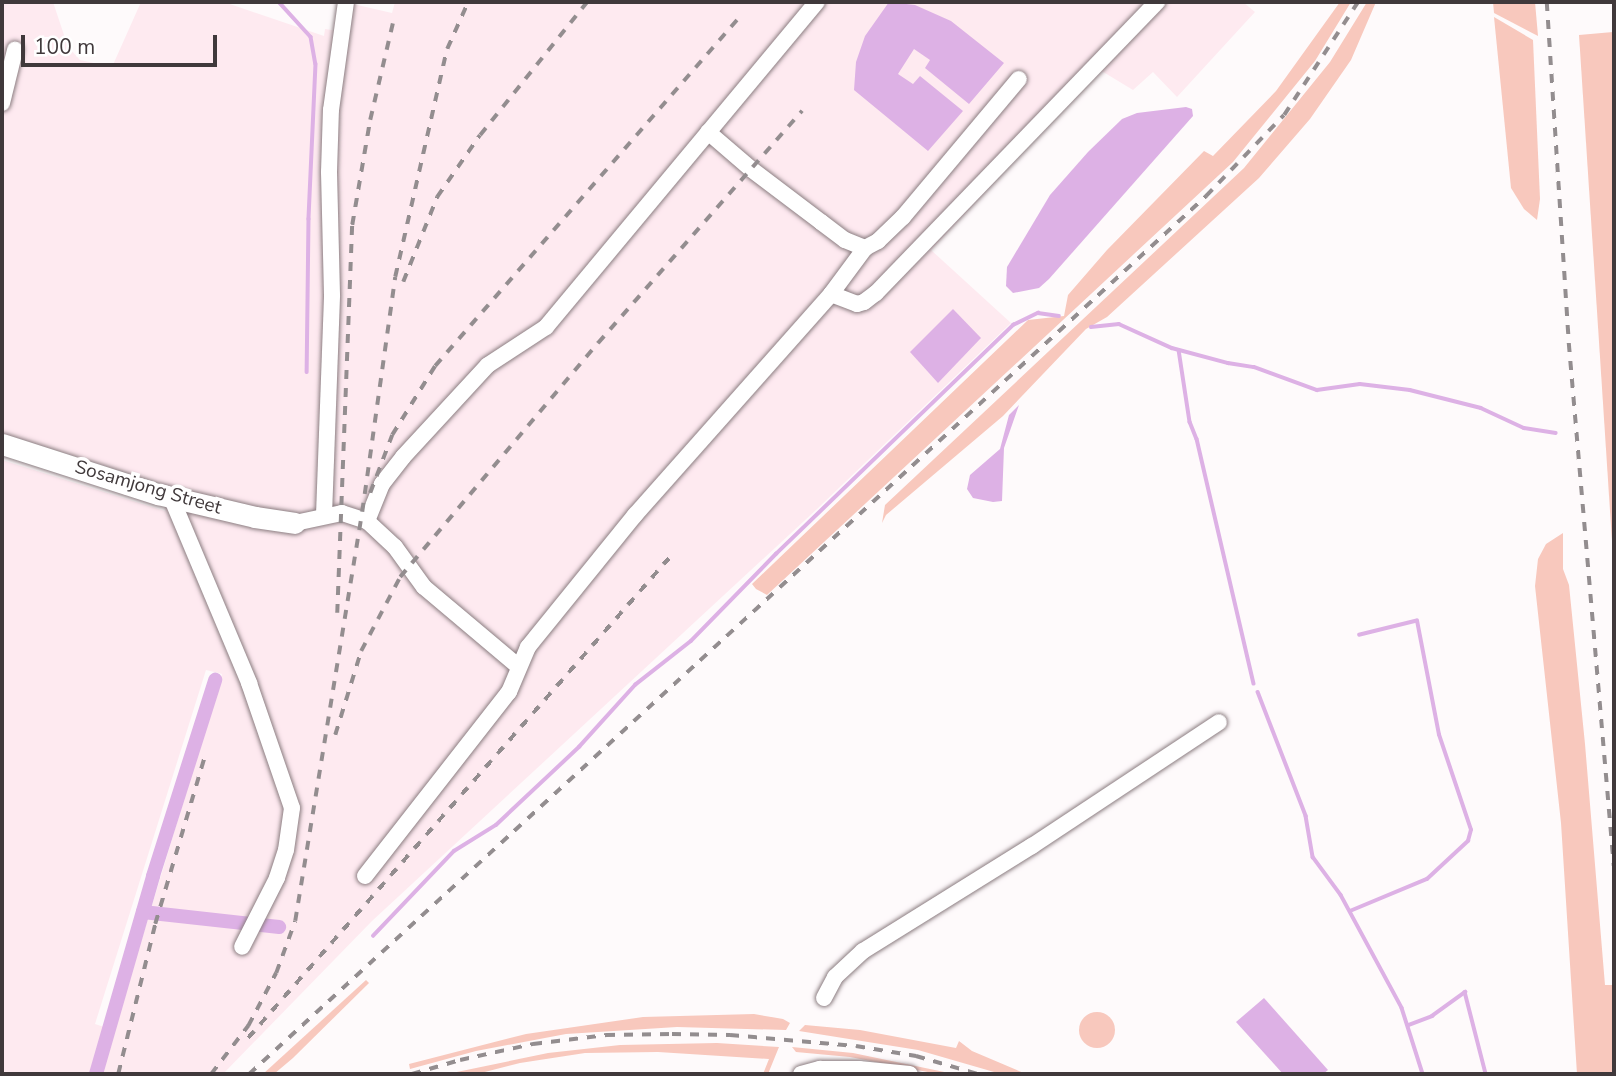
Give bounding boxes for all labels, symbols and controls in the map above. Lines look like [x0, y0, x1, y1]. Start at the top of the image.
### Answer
scale bar [24, 21, 220, 65]
text: 100 m [34, 33, 95, 61]
street label: Sosamjong Street [72, 456, 224, 520]

